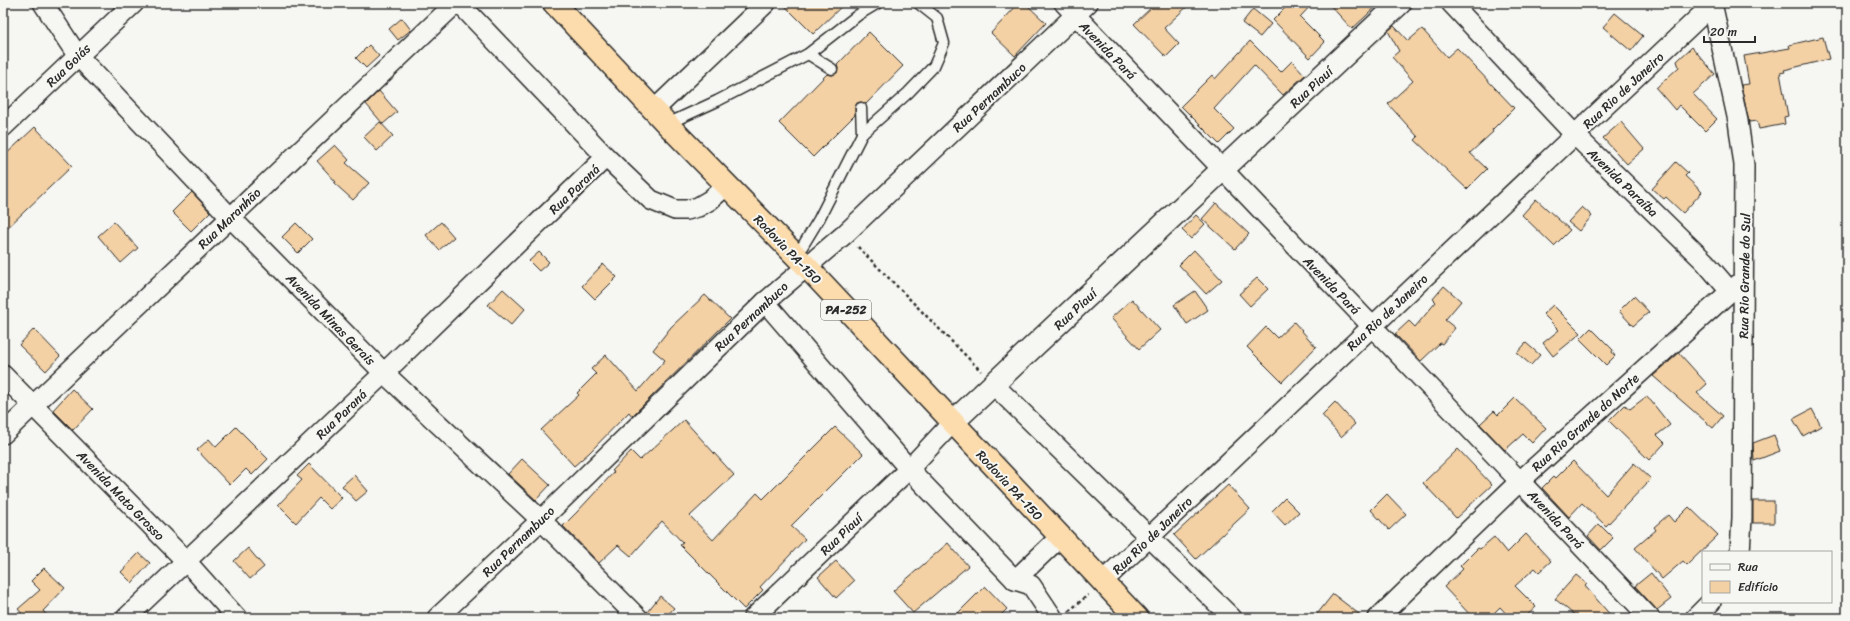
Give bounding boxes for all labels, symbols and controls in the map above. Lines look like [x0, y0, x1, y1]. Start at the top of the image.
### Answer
street label: Avenida Pará [1073, 15, 1142, 86]
scale bar [1704, 18, 1755, 44]
text: 20 m [1710, 21, 1737, 43]
street label: Rua Goiás [40, 37, 97, 93]
street label: Rua Rio de Janeiro [1577, 46, 1670, 135]
street label: Rua Pernambuco [947, 56, 1032, 138]
street label: Rua Piauí [1284, 60, 1340, 114]
street label: Avenida Paraíba [1581, 141, 1664, 223]
street label: Rua Paraná [543, 158, 606, 220]
street label: Rua Maranhão [192, 182, 267, 255]
street label: Rodovia PA-150 [748, 209, 827, 290]
street label: Rua Rio Grande do Sul [1732, 213, 1757, 339]
street label: Avenida Pará [1297, 250, 1366, 321]
street label: Avenida Minas Gerais [279, 267, 382, 372]
street label: Rua Rio de Janeiro [1341, 268, 1434, 357]
street label: Rua Pernambuco [709, 275, 794, 357]
street label: Rua Piauí [1048, 282, 1104, 336]
road number: PA-252 [821, 300, 871, 320]
street label: Rua Rio Grande do Norte [1526, 367, 1645, 477]
street label: Rua Paraná [310, 383, 373, 445]
street label: Avenida Mato Grosso [70, 444, 171, 546]
street label: Rodovia PA-150 [970, 444, 1049, 526]
street label: Avenida Pará [1521, 483, 1590, 555]
street label: Rua Rio de Janeiro [1107, 490, 1198, 580]
street label: Rua Pernambuco [476, 500, 561, 582]
street label: Rua Piauí [814, 507, 869, 561]
legend [1702, 551, 1832, 603]
text: Rua [1738, 556, 1759, 578]
text: Edifício [1738, 576, 1778, 598]

